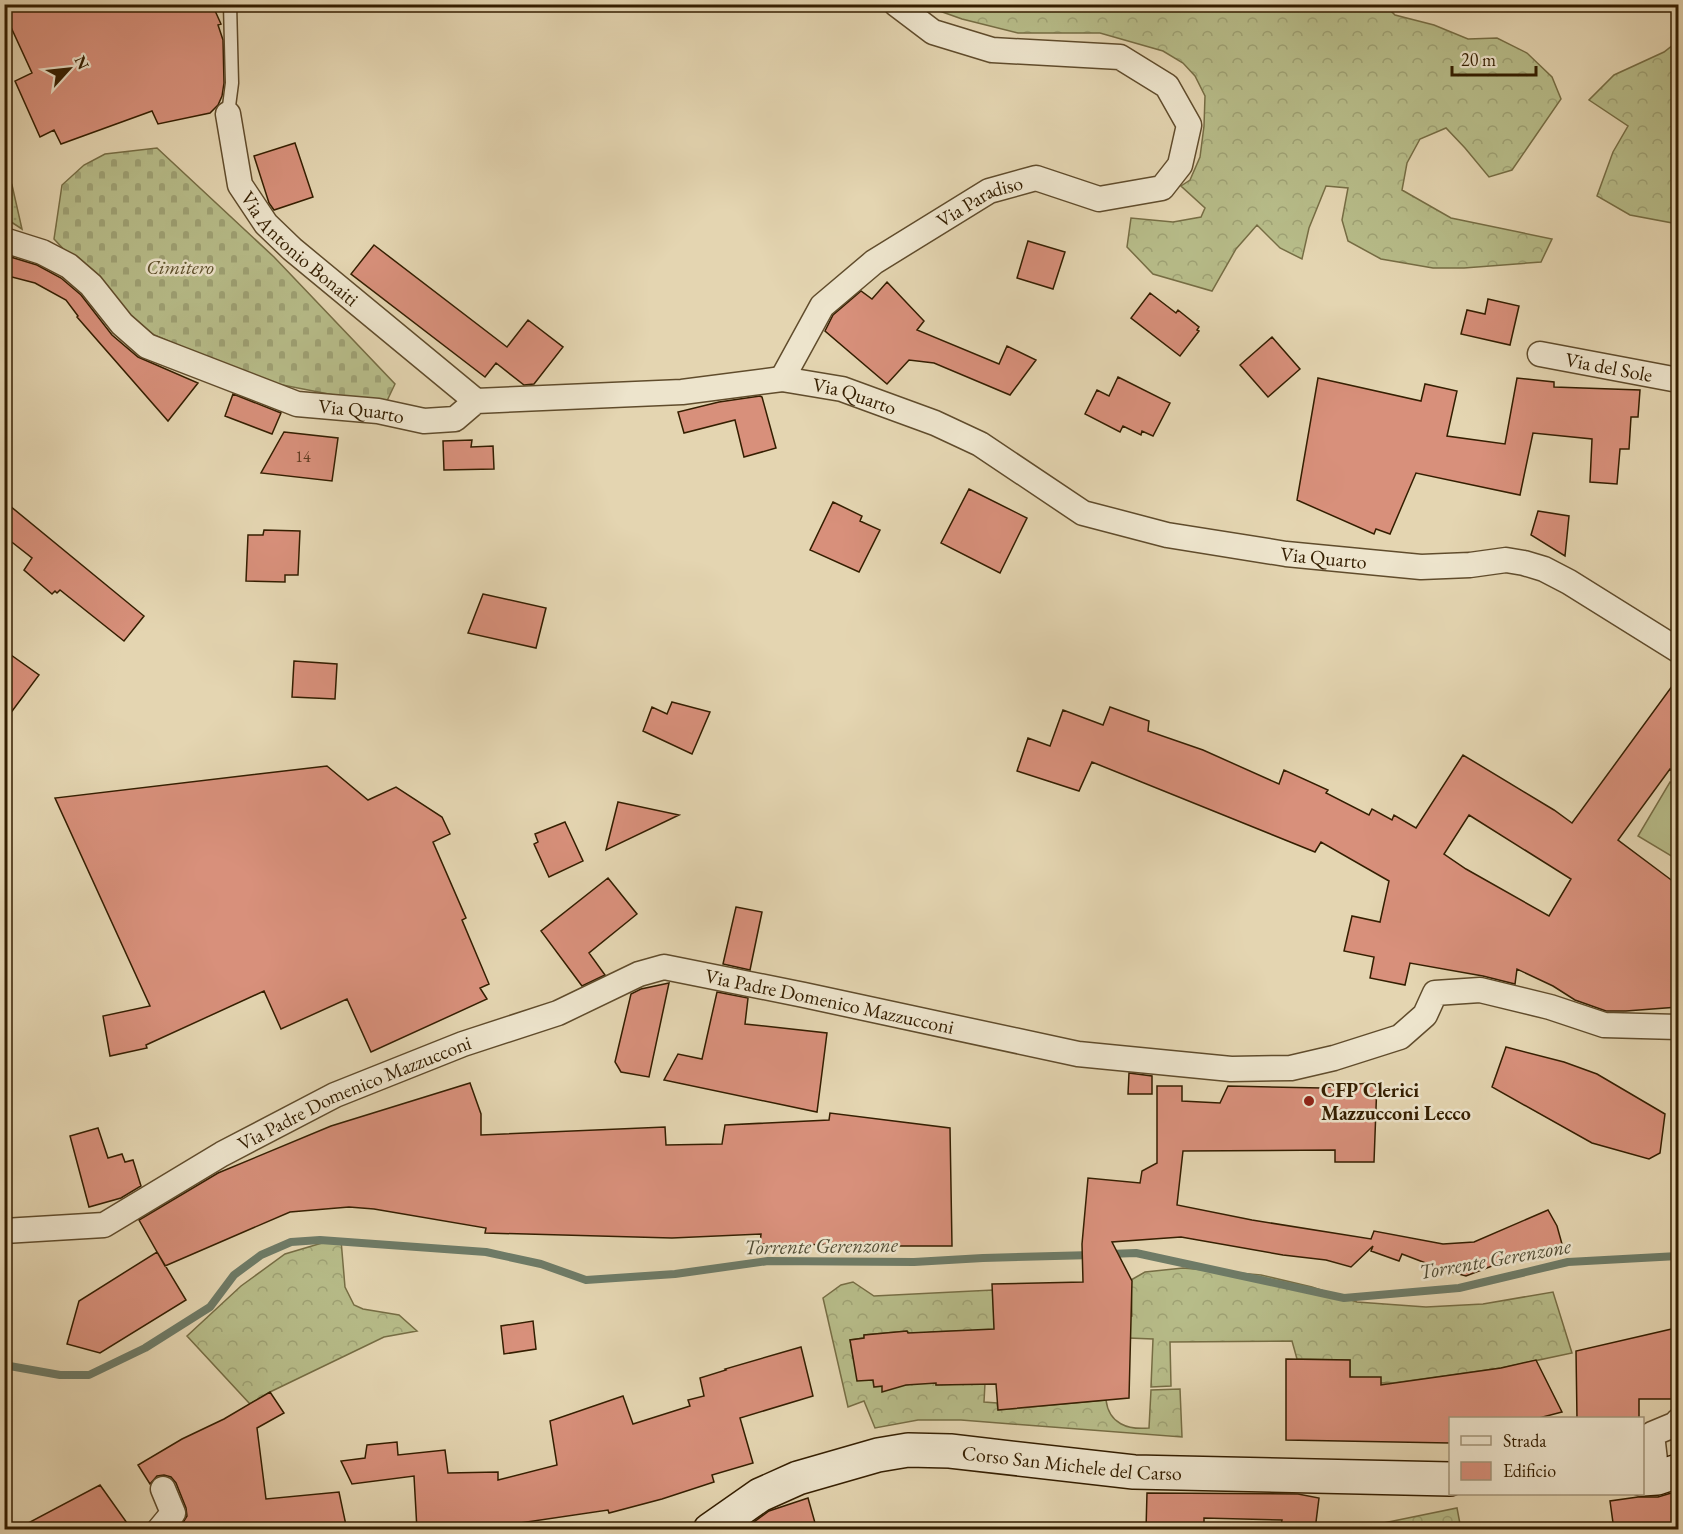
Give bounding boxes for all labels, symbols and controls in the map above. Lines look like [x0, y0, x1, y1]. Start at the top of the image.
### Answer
north arrow [39, 39, 99, 99]
scale bar [1452, 39, 1536, 77]
text: 20 m [1461, 48, 1496, 71]
text: N [70, 52, 94, 73]
street label: Via Paradiso [932, 169, 1026, 233]
street label: Via Antonio Bonaiti [235, 186, 364, 312]
park label: Cimitero [146, 254, 214, 280]
street label: Via del Sole [1563, 346, 1655, 388]
street label: Via Quarto [811, 371, 900, 421]
street label: Via Quarto [317, 393, 407, 429]
house number: 14 [295, 446, 311, 467]
street label: Via Quarto [1279, 541, 1368, 575]
street label: Via Padre Domenico Mazzucconi [703, 963, 957, 1040]
street label: Via Padre Domenico Mazzucconi [233, 1029, 474, 1157]
place label: CFP Clerici Mazzucconi Lecco [1321, 1077, 1471, 1126]
marker: CFP Clerici Mazzucconi Lecco [1302, 1094, 1316, 1108]
water label: Torrente Gerenzone [744, 1231, 899, 1260]
water label: Torrente Gerenzone [1417, 1232, 1574, 1285]
legend [1449, 1417, 1644, 1495]
text: Strada [1503, 1429, 1547, 1452]
street label: Corso San Michele del Carso [961, 1439, 1182, 1486]
text: Edificio [1503, 1459, 1556, 1482]

